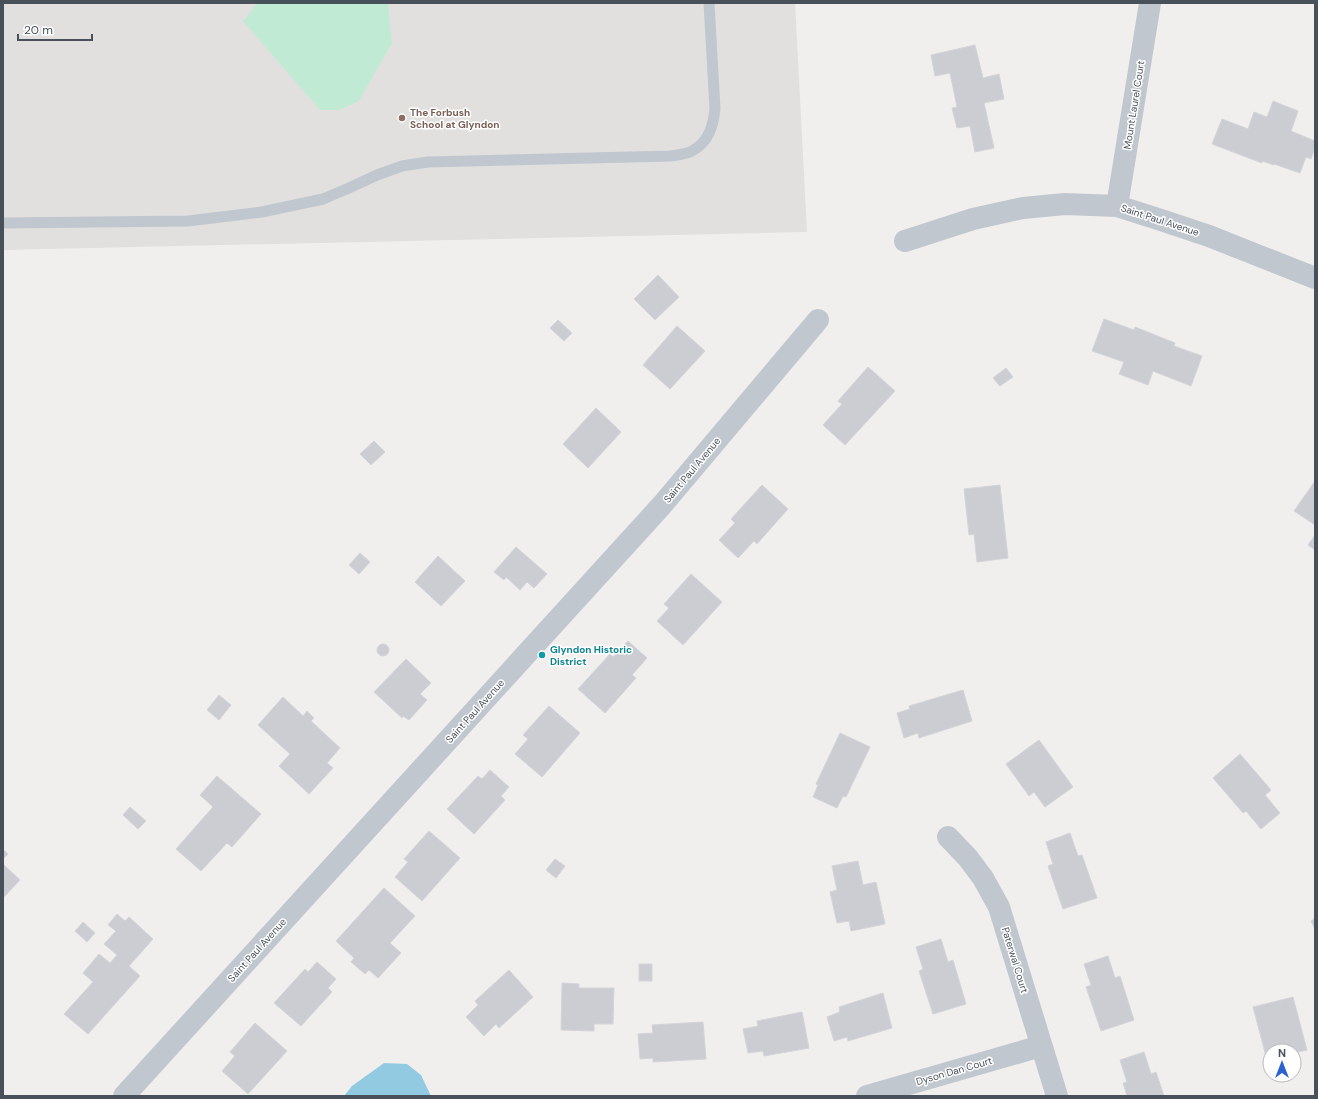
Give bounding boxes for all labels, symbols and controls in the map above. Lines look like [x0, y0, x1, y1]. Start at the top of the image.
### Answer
scale bar [18, 16, 92, 42]
text: 20 m [24, 22, 53, 38]
street label: Mount Laurel Court [1121, 60, 1147, 150]
place label: The Forbush School at Glyndon [410, 106, 499, 131]
marker: The Forbush School at Glyndon [397, 113, 407, 123]
street label: Saint Paul Avenue [1119, 201, 1201, 239]
street label: Saint Paul Avenue [661, 434, 723, 505]
place label: Glyndon Historic District [550, 643, 632, 668]
marker: Glyndon Historic District [537, 650, 547, 660]
street label: Saint Paul Avenue [443, 676, 507, 746]
street label: Saint Paul Avenue [225, 915, 289, 985]
street label: Paterwal Court [999, 925, 1031, 995]
north arrow [1262, 1043, 1302, 1083]
text: N [1278, 1046, 1286, 1060]
street label: Dyson Dan Court [914, 1054, 994, 1088]

